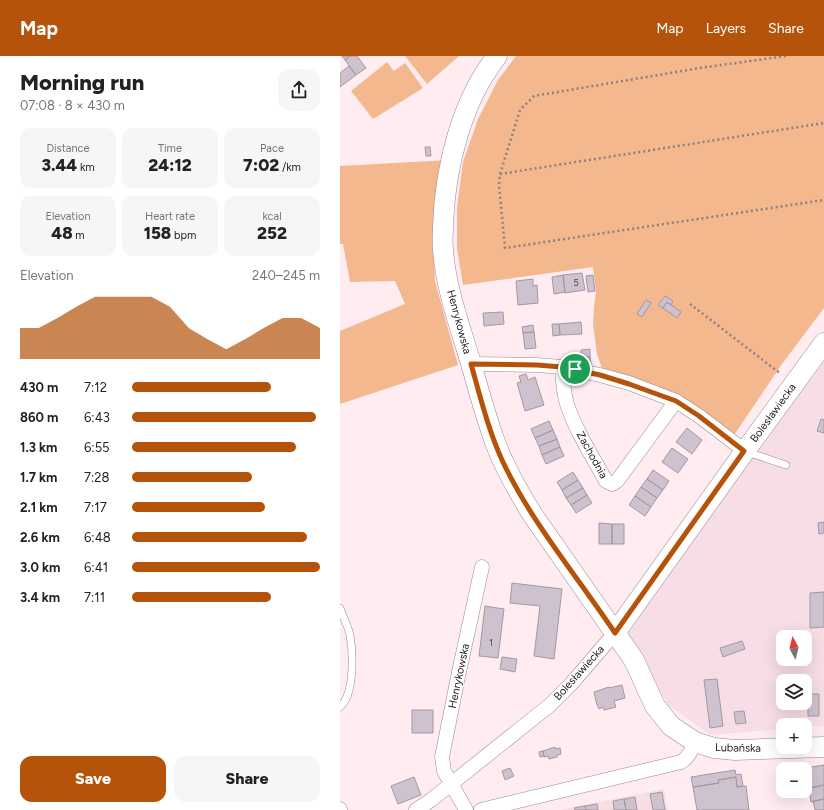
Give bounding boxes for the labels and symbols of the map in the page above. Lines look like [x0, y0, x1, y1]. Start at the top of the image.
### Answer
house number: 5 [573, 277, 579, 288]
street label: Henrykowska [444, 288, 474, 356]
pin [558, 352, 592, 386]
street label: Bolesławiecka [747, 381, 799, 445]
street label: Zachodnia [574, 429, 610, 481]
north arrow [776, 630, 812, 666]
house number: 1 [489, 637, 493, 648]
street label: Henrykowska [446, 642, 472, 710]
street label: Bolesławiecka [551, 643, 607, 703]
street label: Lubańska [715, 741, 761, 755]

